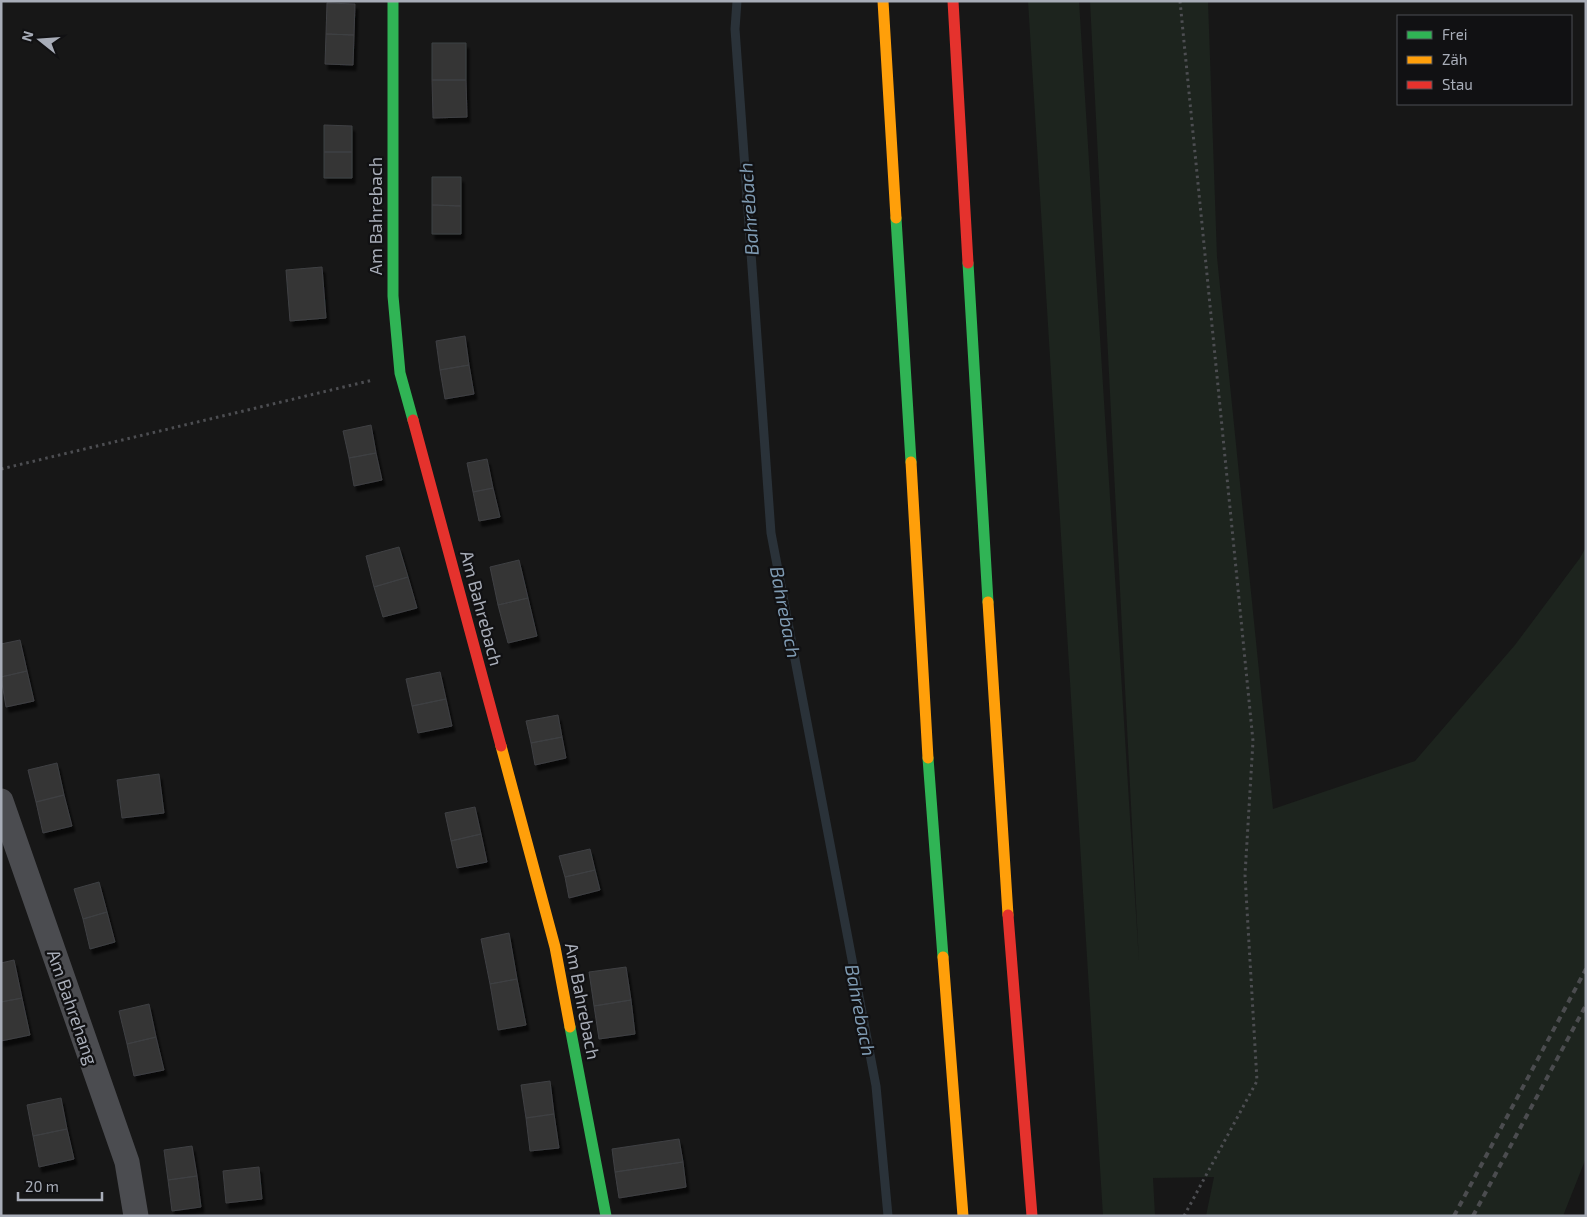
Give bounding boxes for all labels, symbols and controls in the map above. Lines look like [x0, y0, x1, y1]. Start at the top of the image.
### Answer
north arrow [15, 15, 65, 65]
legend [1397, 15, 1572, 105]
text: Frei [1442, 25, 1467, 43]
text: N [17, 29, 37, 43]
text: Zäh [1442, 50, 1467, 68]
text: Stau [1442, 75, 1473, 93]
street label: Am Bahrebach [364, 157, 386, 275]
water label: Bahrebach [733, 162, 763, 256]
street label: Am Bahrebach [456, 548, 508, 668]
water label: Bahrebach [766, 564, 806, 660]
street label: Am Bahrebach [561, 941, 605, 1061]
street label: Am Bahrehang [43, 947, 103, 1067]
water label: Bahrebach [841, 962, 881, 1058]
scale bar [18, 1170, 101, 1202]
text: 20 m [25, 1177, 59, 1195]

